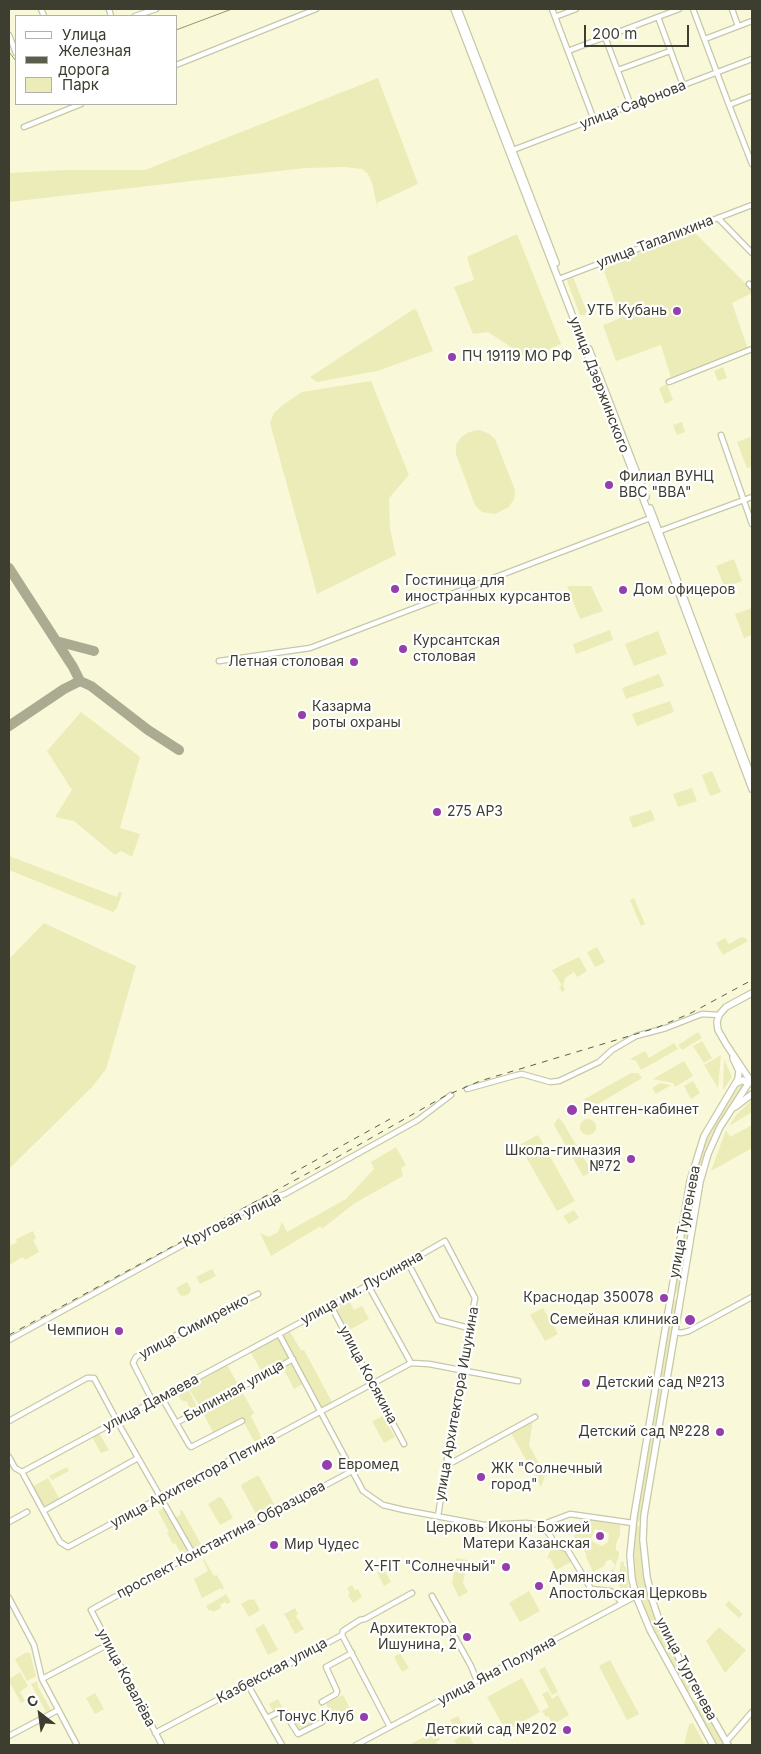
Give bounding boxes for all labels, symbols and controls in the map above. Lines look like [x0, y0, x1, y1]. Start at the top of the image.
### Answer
legend [15, 15, 178, 105]
scale bar [586, 15, 691, 47]
text: 200 m [592, 24, 637, 43]
text: Улица [62, 25, 106, 44]
text: Железная дорога [58, 41, 131, 79]
text: Парк [62, 75, 99, 94]
street label: улица Сафонова [578, 77, 688, 133]
street label: улица Талалихина [594, 212, 716, 272]
place label: УТБ Кубань [587, 303, 667, 319]
marker: УТБ Кубань [671, 305, 683, 317]
street label: улица Дзержинского [565, 315, 633, 455]
place label: ПЧ 19119 МО РФ [462, 349, 572, 365]
marker: ПЧ 19119 МО РФ [446, 351, 458, 363]
place label: Филиал ВУНЦ ВВС "ВВА" [619, 469, 714, 502]
marker: Филиал ВУНЦ ВВС "ВВА" [603, 479, 615, 491]
place label: Гостиница для иностранных курсантов [405, 573, 571, 606]
place label: Дом офицеров [633, 582, 735, 598]
marker: Гостиница для иностранных курсантов [389, 583, 401, 595]
marker: Дом офицеров [617, 584, 629, 596]
place label: Курсантская столовая [413, 633, 500, 666]
marker: Курсантская столовая [397, 643, 409, 655]
place label: Летная столовая [228, 654, 344, 670]
marker: Летная столовая [348, 656, 360, 668]
place label: Казарма роты охраны [312, 699, 401, 732]
marker: Казарма роты охраны [296, 709, 308, 721]
place label: 275 АРЗ [447, 804, 503, 820]
marker: 275 АРЗ [431, 806, 443, 818]
place label: Рентген-кабинет [583, 1102, 699, 1118]
marker: Рентген-кабинет [565, 1103, 579, 1117]
place label: Школа-гимназия №72 [505, 1143, 621, 1176]
marker: Школа-гимназия №72 [625, 1153, 637, 1165]
street label: улица Тургенева [666, 1164, 704, 1280]
street label: Круговая улица [180, 1189, 284, 1251]
street label: улица им. Лусиняна [298, 1247, 426, 1329]
place label: Краснодар 350078 [523, 1290, 654, 1306]
street label: улица Симиренко [136, 1291, 252, 1363]
marker: Краснодар 350078 [658, 1292, 670, 1304]
street label: улица Архитектора Ишунина [432, 1305, 482, 1503]
place label: Семейная клиника [550, 1312, 679, 1328]
marker: Семейная клиника [683, 1313, 697, 1327]
place label: Чемпион [47, 1323, 109, 1339]
street label: улица Косякина [335, 1323, 401, 1427]
marker: Чемпион [113, 1325, 125, 1337]
street label: Былинная улица [181, 1357, 287, 1425]
street label: улица Дамаева [100, 1371, 202, 1435]
place label: Детский сад №213 [596, 1375, 725, 1391]
marker: Детский сад №213 [580, 1377, 592, 1389]
place label: Детский сад №228 [578, 1424, 710, 1440]
marker: Детский сад №228 [714, 1426, 726, 1438]
street label: улица Архитектора Петина [108, 1430, 278, 1532]
place label: Евромед [338, 1457, 399, 1473]
marker: Евромед [320, 1458, 334, 1472]
place label: ЖК "Солнечный город" [491, 1461, 603, 1494]
marker: ЖК "Солнечный город" [475, 1471, 487, 1483]
street label: проспект Константина Образцова [114, 1478, 328, 1602]
place label: Церковь Иконы Божией Матери Казанская [426, 1520, 590, 1552]
marker: Церковь Иконы Божией Матери Казанская [594, 1530, 606, 1542]
place label: Мир Чудес [284, 1537, 359, 1553]
marker: Мир Чудес [268, 1539, 280, 1551]
place label: X-FIT "Солнечный" [364, 1559, 496, 1575]
marker: X-FIT "Солнечный" [500, 1561, 512, 1573]
place label: Армянская Апостольская Церковь [549, 1570, 707, 1602]
marker: Армянская Апостольская Церковь [533, 1580, 545, 1592]
street label: улица Тургенева [652, 1614, 720, 1724]
place label: Архитектора Ишунина, 2 [370, 1621, 457, 1654]
street label: улица Ковалёва [93, 1626, 159, 1730]
marker: Архитектора Ишунина, 2 [461, 1631, 473, 1643]
street label: улица Яна Полуяна [435, 1633, 559, 1709]
street label: Казбекская улица [214, 1635, 330, 1707]
north arrow [15, 1689, 65, 1739]
text: С [24, 1691, 41, 1711]
place label: Тонус Клуб [276, 1709, 354, 1725]
marker: Тонус Клуб [358, 1711, 370, 1723]
place label: Детский сад №202 [425, 1722, 557, 1738]
marker: Детский сад №202 [561, 1724, 573, 1736]

